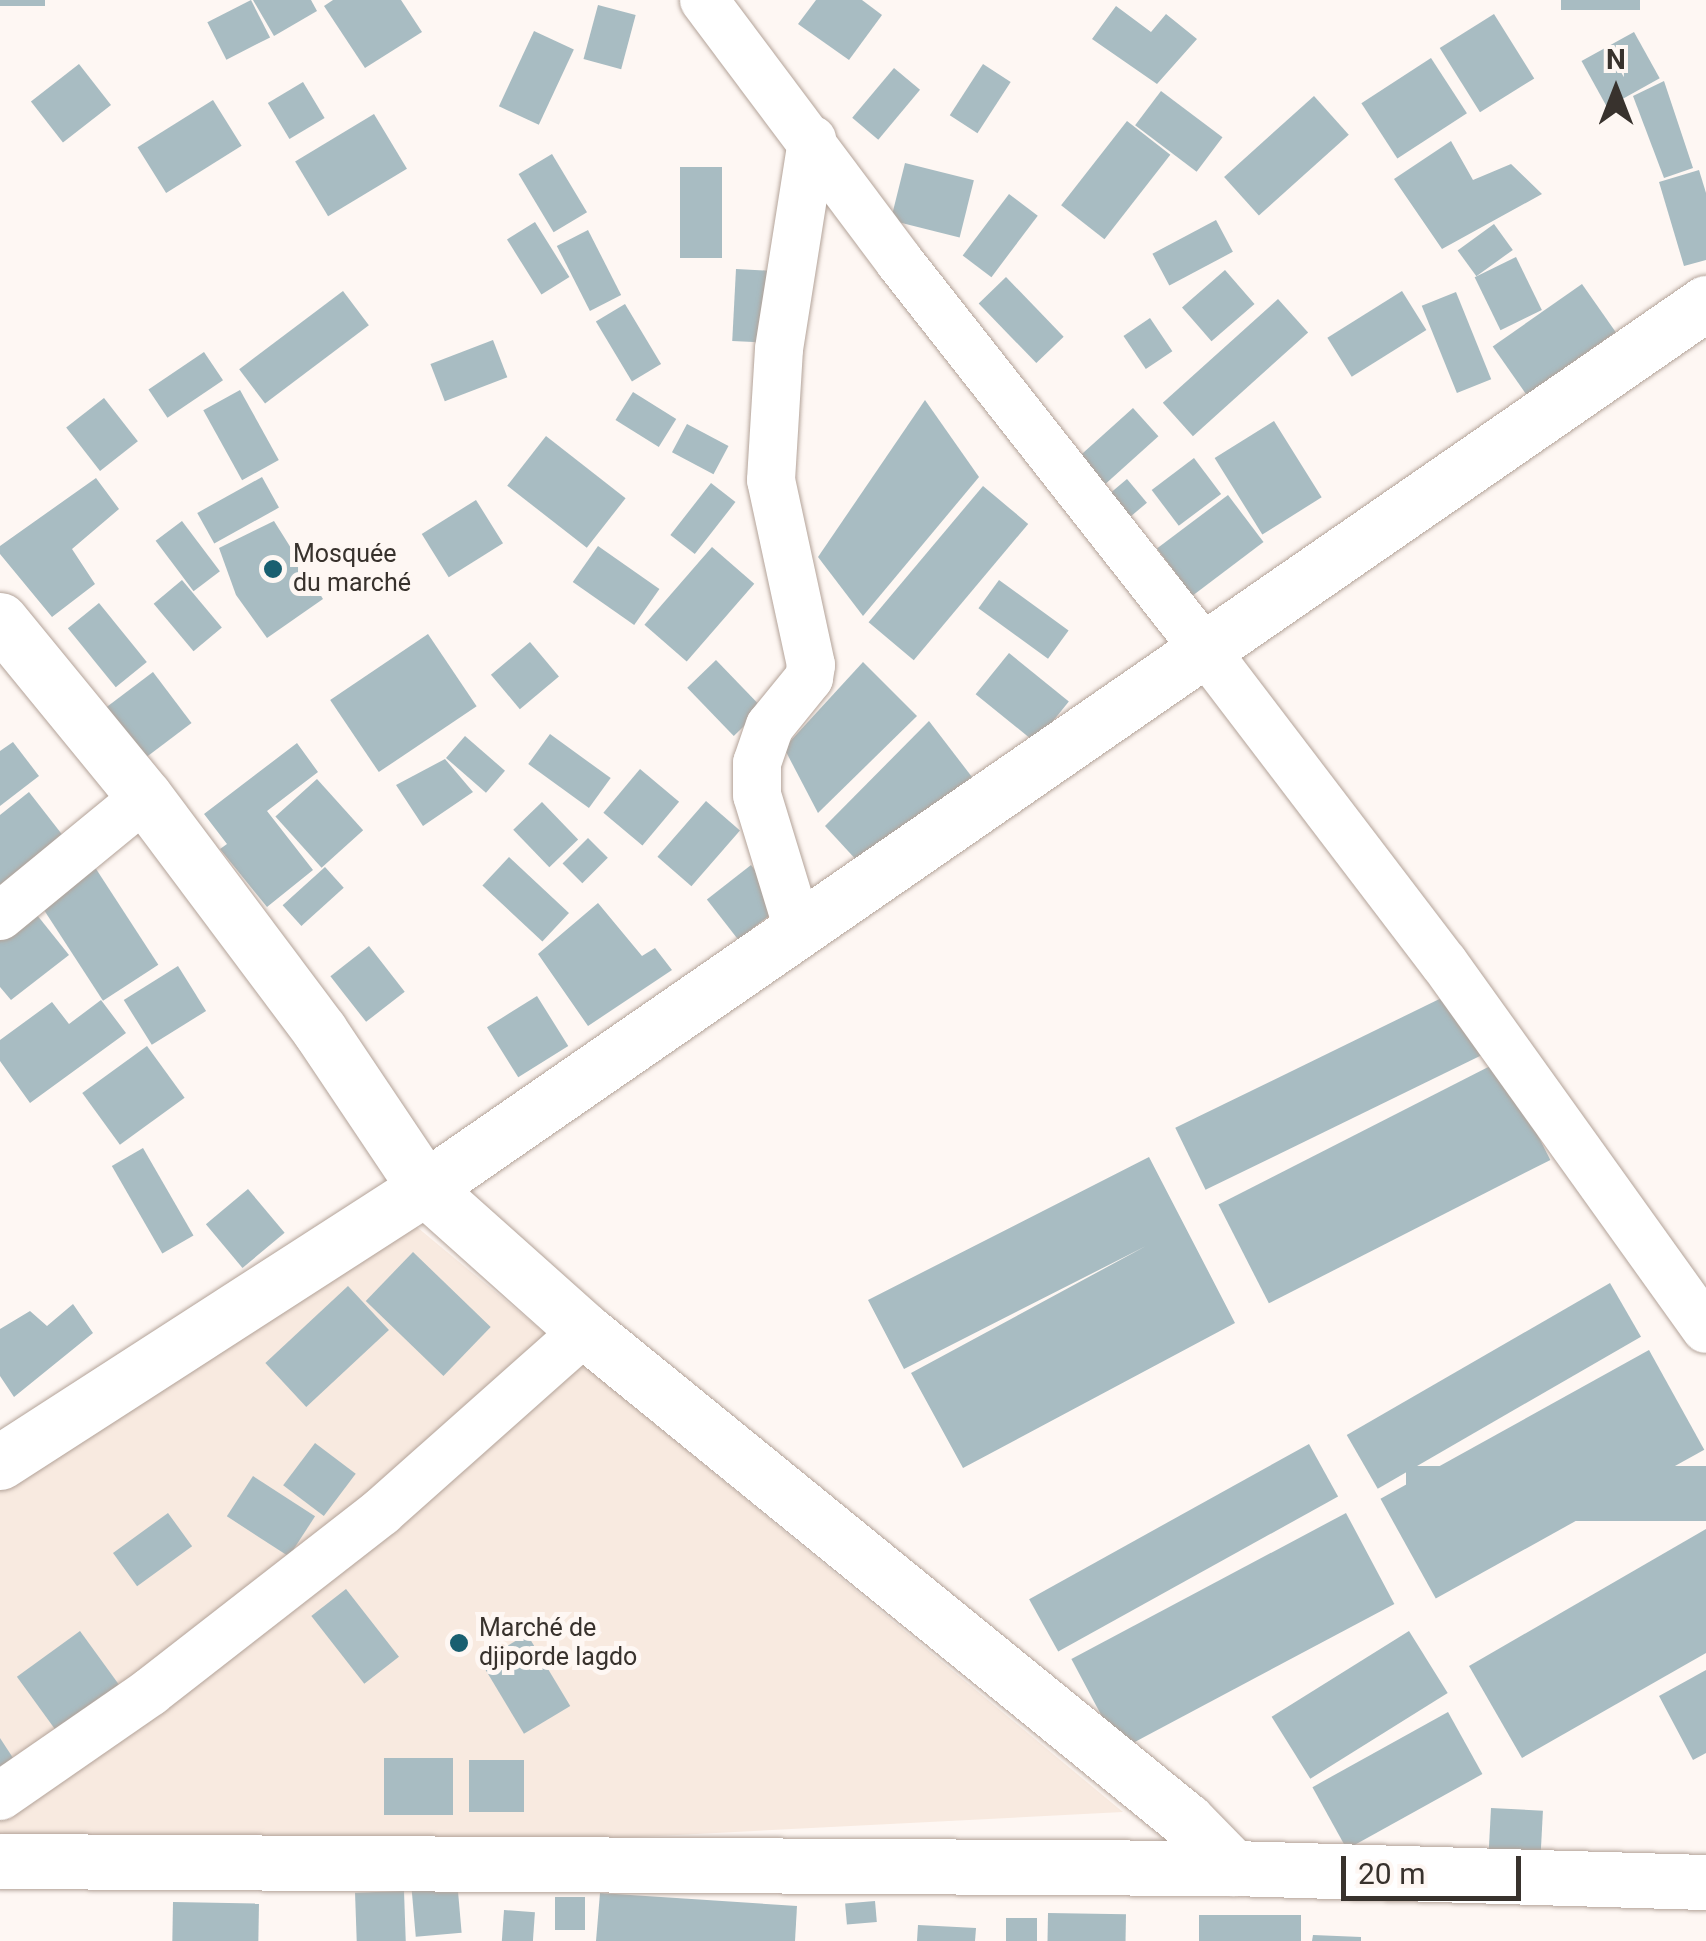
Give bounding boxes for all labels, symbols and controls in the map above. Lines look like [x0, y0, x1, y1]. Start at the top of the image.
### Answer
north arrow [1566, 40, 1666, 140]
text: N [1606, 43, 1626, 76]
place label: Mosquée du marché [293, 540, 411, 599]
marker: Mosquée du marché [262, 558, 284, 580]
place label: Marché de djiporde lagdo [479, 1614, 637, 1673]
marker: Marché de djiporde lagdo [448, 1632, 470, 1654]
scale bar [1346, 1836, 1526, 1898]
text: 20 m [1358, 1856, 1425, 1891]

